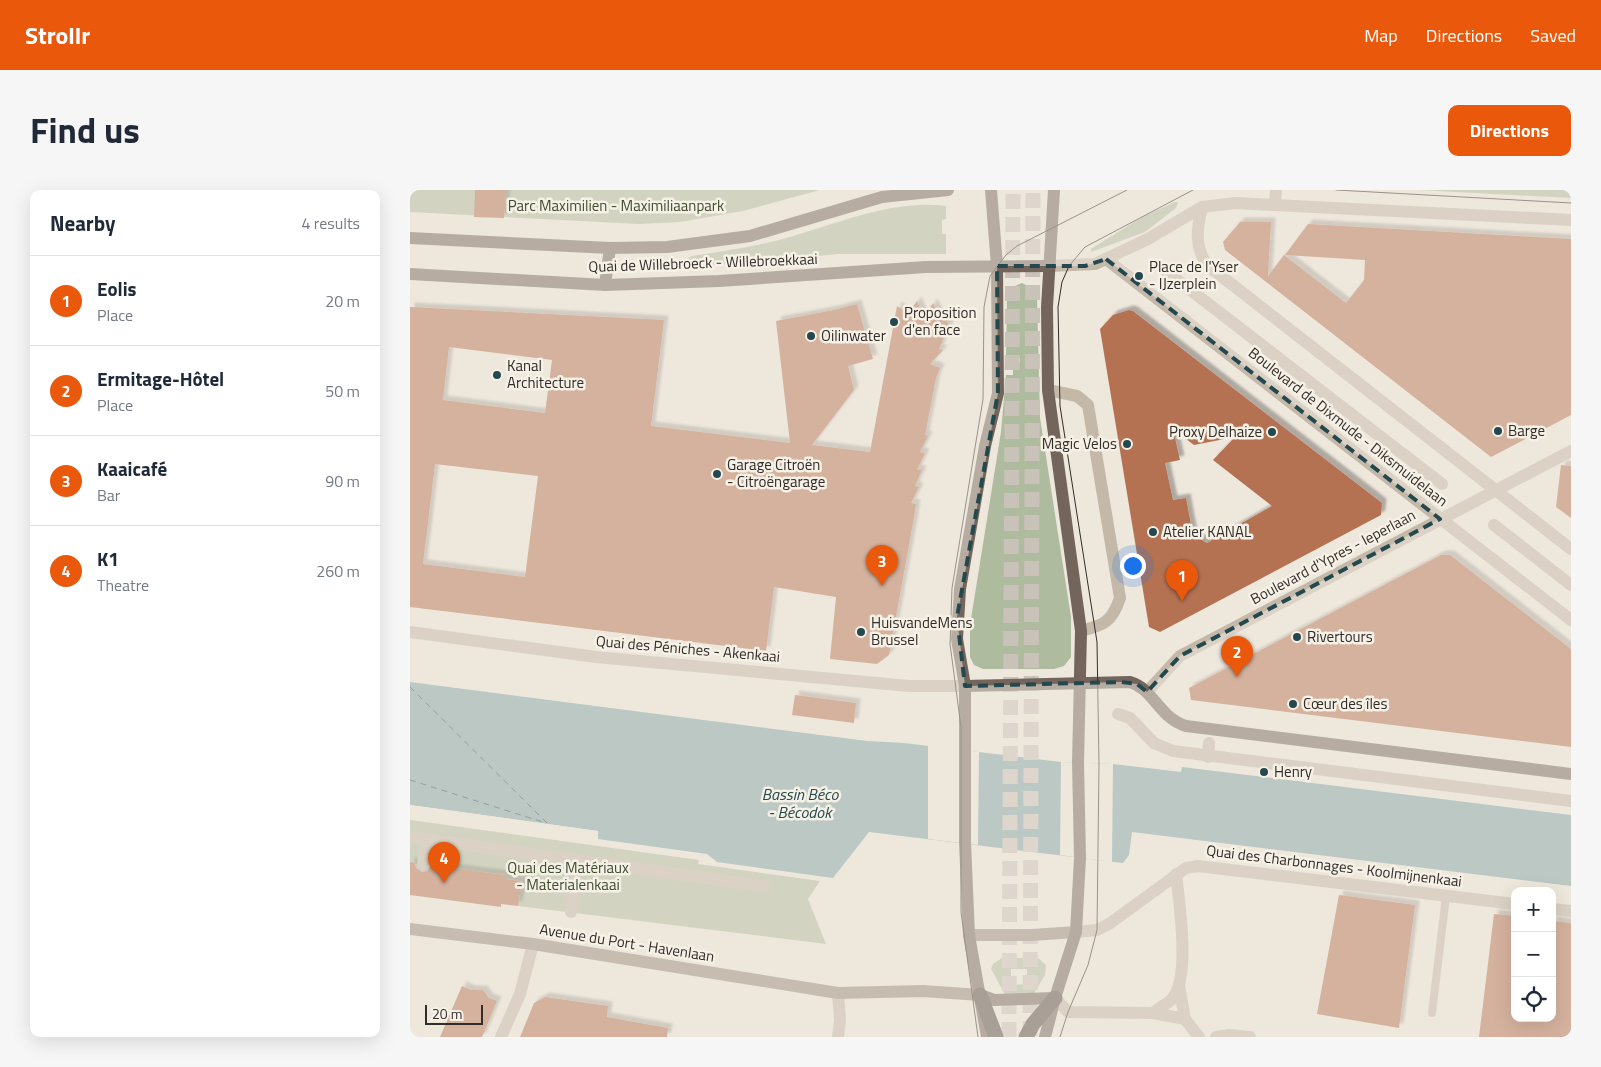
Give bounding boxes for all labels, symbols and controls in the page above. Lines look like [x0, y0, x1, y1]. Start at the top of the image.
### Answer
text: Strollr [25, 17, 90, 53]
text: Map [1364, 22, 1398, 49]
text: Directions [1426, 22, 1502, 49]
text: Saved [1530, 22, 1576, 49]
text: Find us [30, 103, 140, 157]
button: Directions [1448, 105, 1571, 156]
park label: Parc Maximilien - Maximiliaanpark [508, 194, 724, 217]
text: Nearby [50, 207, 115, 239]
text: 4 results [301, 211, 360, 235]
street label: Quai de Willebroeck - Willebroekkaai [588, 247, 818, 278]
place label: Place de l'Yser - IJzerplein [1149, 255, 1238, 295]
marker: Place de l'Yser - IJzerplein [1133, 270, 1145, 282]
text: Eolis [97, 274, 137, 303]
text: 1 [62, 289, 70, 313]
text: 20 m [325, 289, 360, 313]
place label: Proposition d'en face [904, 301, 976, 341]
text: Place [97, 303, 133, 327]
marker: Proposition d'en face [888, 316, 900, 328]
place label: Oilinwater [821, 324, 886, 347]
marker: Oilinwater [805, 330, 817, 342]
street label: Boulevard de Dixmude - Diksmuidelaan [1244, 341, 1453, 512]
place label: Kanal Architecture [507, 354, 584, 394]
text: Ermitage-Hôtel [97, 364, 224, 393]
marker: Kanal Architecture [491, 369, 503, 381]
text: 2 [62, 379, 70, 403]
text: 50 m [325, 379, 360, 403]
text: Place [97, 393, 133, 417]
place label: Barge [1508, 419, 1545, 442]
place label: Proxy Delhaize [1169, 420, 1262, 443]
marker: Barge [1492, 425, 1504, 437]
marker: Proxy Delhaize [1266, 426, 1278, 438]
place label: Magic Velos [1042, 432, 1117, 455]
marker: Magic Velos [1121, 438, 1133, 450]
place label: Garage Citroën - Citroëngarage [727, 453, 825, 493]
text: Kaaicafé [97, 454, 167, 483]
marker: Garage Citroën - Citroëngarage [711, 468, 723, 480]
text: 3 [62, 469, 70, 493]
text: 90 m [325, 469, 360, 493]
text: Bar [97, 483, 120, 507]
street label: Boulevard d'Ypres - Ieperlaan [1246, 503, 1419, 610]
place label: Atelier KANAL [1163, 520, 1251, 543]
marker: Atelier KANAL [1147, 526, 1159, 538]
text: K1 [97, 544, 119, 573]
pin: 3 [866, 545, 898, 586]
your location [1120, 553, 1146, 579]
text: 4 [62, 559, 70, 583]
text: 260 m [316, 559, 360, 583]
pin: 1 [1166, 560, 1198, 601]
text: Theatre [97, 573, 149, 597]
place label: HuisvandeMens Brussel [871, 611, 973, 651]
place label: Rivertours [1307, 625, 1373, 648]
marker: HuisvandeMens Brussel [855, 626, 867, 638]
street label: Quai des Péniches - Akenkaai [595, 629, 781, 668]
marker: Rivertours [1291, 631, 1303, 643]
pin: 2 [1221, 636, 1253, 677]
place label: Cœur des îles [1303, 692, 1387, 715]
marker: Cœur des îles [1287, 698, 1299, 710]
place label: Henry [1274, 760, 1312, 783]
marker: Henry [1258, 766, 1270, 778]
water label: Bassin Béco - Bécodok [762, 782, 839, 824]
street label: Quai des Charbonnages - Koolmijnenkaai [1205, 838, 1463, 893]
pin: 4 [428, 842, 460, 883]
park label: Quai des Matériaux - Materialenkaai [507, 856, 629, 896]
map controls [1511, 887, 1556, 1022]
button: + [1511, 887, 1556, 932]
street label: Avenue du Port - Havenlaan [538, 917, 716, 968]
button: − [1511, 932, 1556, 977]
button: locate [1511, 977, 1556, 1022]
scale bar [425, 1002, 482, 1025]
text: 20 m [432, 1003, 462, 1024]

